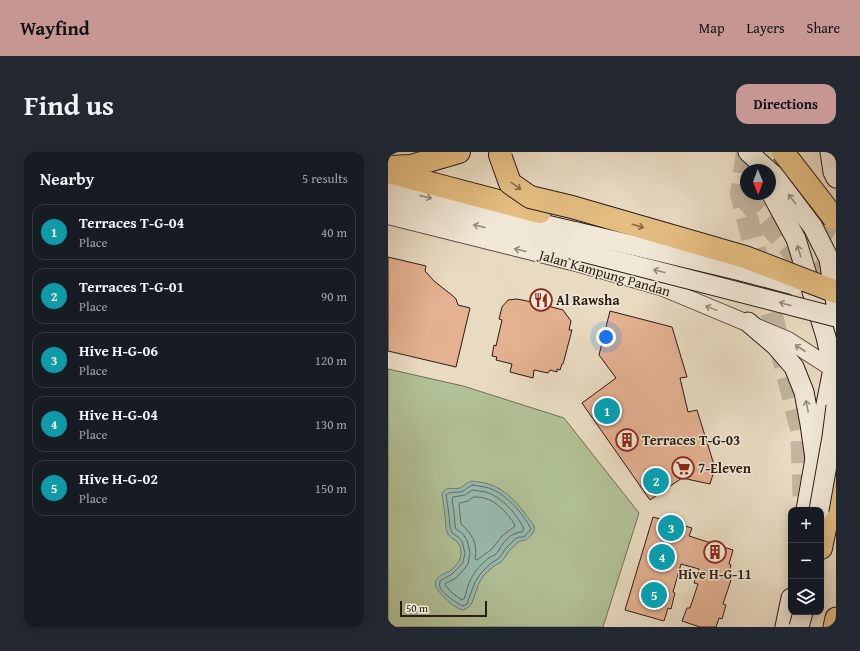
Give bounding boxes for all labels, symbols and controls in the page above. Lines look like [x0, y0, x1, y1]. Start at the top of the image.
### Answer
text: Wayfind [20, 14, 90, 42]
text: Map [699, 18, 725, 38]
text: Layers [747, 18, 785, 38]
text: Share [807, 18, 840, 38]
text: Find us [24, 84, 114, 125]
button: Directions [736, 84, 836, 124]
north arrow [740, 164, 776, 200]
text: Nearby [40, 166, 94, 191]
text: 5 results [302, 169, 348, 188]
one-way arrow [510, 182, 521, 190]
one-way arrow [419, 194, 432, 202]
one-way arrow [788, 194, 796, 205]
text: Terraces T-G-04 [79, 212, 184, 233]
one-way arrow [472, 222, 485, 229]
text: 1 [51, 223, 57, 242]
text: 40 m [321, 223, 347, 242]
one-way arrow [632, 223, 645, 230]
text: Place [79, 233, 108, 252]
street label: Jalan Kampung Pandan [535, 244, 673, 301]
one-way arrow [795, 244, 802, 257]
one-way arrow [514, 245, 527, 253]
one-way arrow [653, 267, 666, 275]
text: Terraces T-G-01 [79, 276, 184, 297]
text: 2 [51, 287, 57, 306]
text: 90 m [321, 287, 347, 306]
restaurant icon: Al Rawsha [528, 287, 554, 313]
place label: Al Rawsha [556, 290, 620, 310]
text: Place [79, 297, 108, 316]
one-way arrow [778, 300, 791, 307]
one-way arrow [706, 303, 718, 311]
your location [596, 327, 616, 347]
text: Hive H-G-06 [79, 340, 158, 361]
one-way arrow [795, 344, 806, 352]
text: 3 [51, 351, 57, 370]
text: 120 m [315, 351, 347, 370]
text: Place [79, 361, 108, 380]
pin: 1 [594, 396, 620, 426]
one-way arrow [803, 400, 811, 413]
text: Hive H-G-04 [79, 404, 158, 425]
text: 4 [51, 415, 57, 434]
text: 130 m [315, 415, 347, 434]
text: Place [79, 425, 108, 444]
building icon: Terraces T-G-03 [614, 427, 640, 453]
place label: Terraces T-G-03 [642, 430, 740, 450]
supermarket icon: 7-Eleven [670, 455, 696, 481]
place label: 7-Eleven [698, 458, 752, 478]
pin: 2 [643, 466, 669, 496]
text: Hive H-G-02 [79, 468, 158, 489]
text: 5 [51, 479, 57, 498]
text: 150 m [315, 479, 347, 498]
text: Place [79, 489, 108, 508]
map controls [788, 507, 824, 615]
button: + [788, 507, 824, 543]
pin: 3 [658, 513, 684, 543]
building icon: Hive H-G-11 [702, 539, 728, 565]
pin: 4 [649, 542, 675, 572]
button: − [788, 543, 824, 579]
place label: Hive H-G-11 [678, 564, 752, 584]
button: layers [788, 579, 824, 615]
pin: 5 [641, 580, 667, 610]
scale bar [400, 599, 487, 618]
text: 50 m [406, 600, 428, 616]

